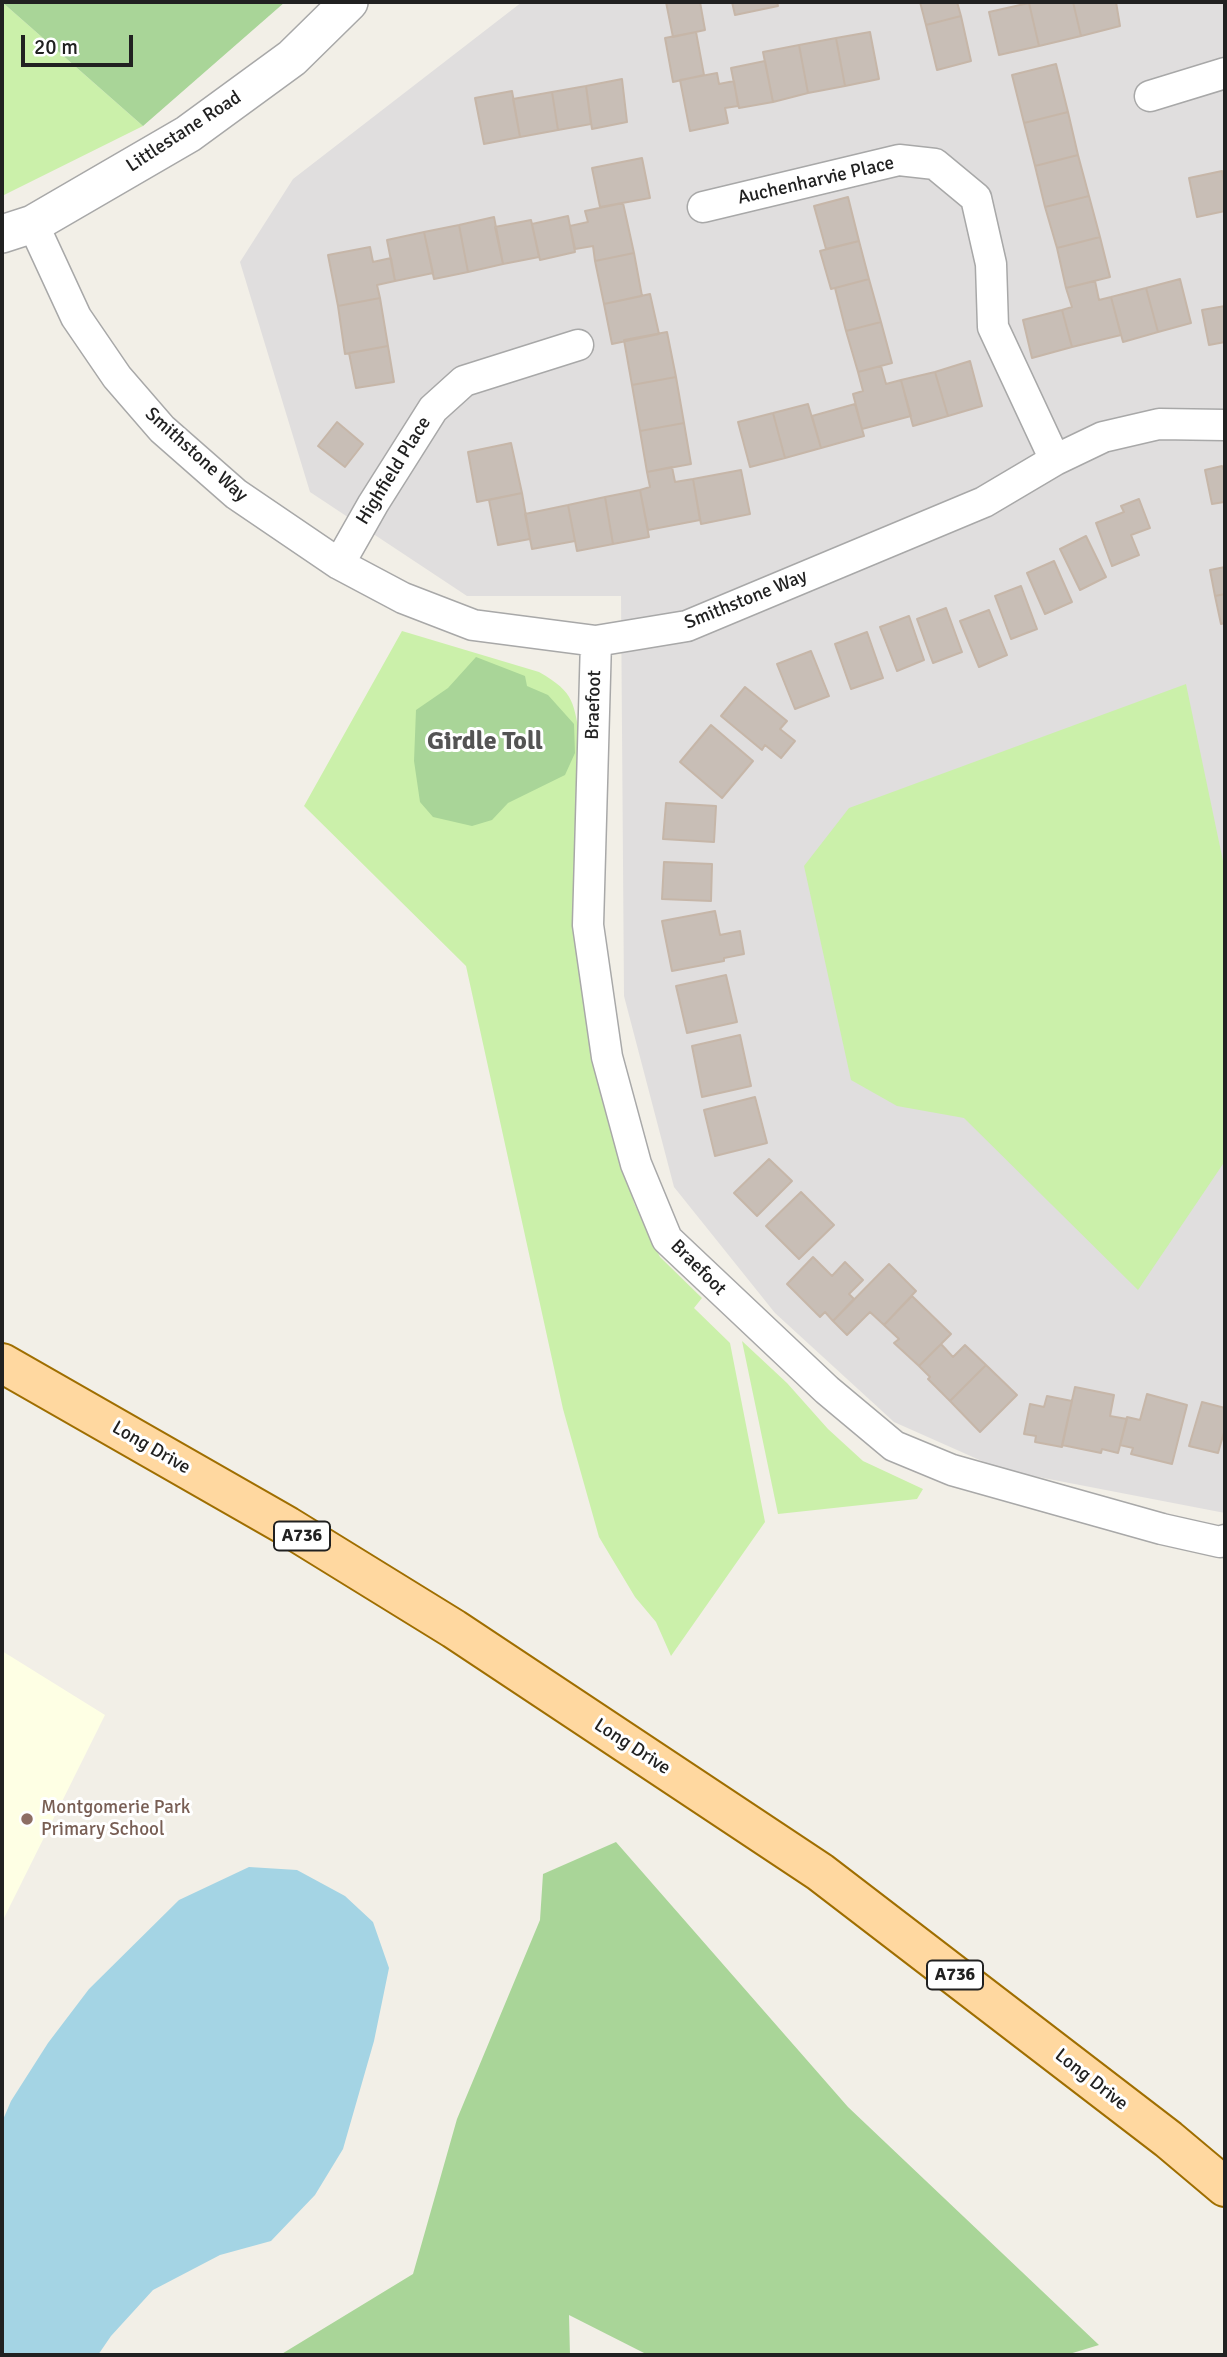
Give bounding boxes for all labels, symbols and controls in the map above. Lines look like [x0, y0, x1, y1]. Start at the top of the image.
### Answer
scale bar [24, 21, 136, 65]
text: 20 m [34, 34, 78, 60]
street label: Littlestane Road [122, 86, 246, 178]
street label: Auchenharvie Place [735, 152, 897, 210]
street label: Smithstone Way [140, 403, 252, 507]
street label: Highfield Place [352, 413, 436, 529]
street label: Smithstone Way [681, 565, 811, 635]
street label: Braefoot [581, 670, 607, 740]
district label: Girdle Toll [427, 726, 543, 758]
street label: Braefoot [665, 1235, 731, 1301]
street label: Long Drive [108, 1417, 194, 1479]
road number: A736 [274, 1521, 330, 1550]
street label: Long Drive [590, 1714, 674, 1780]
place label: Montgomerie Park Primary School [41, 1797, 190, 1841]
marker: Montgomerie Park Primary School [19, 1811, 35, 1827]
road number: A736 [927, 1961, 983, 1990]
street label: Long Drive [1050, 2044, 1132, 2116]

